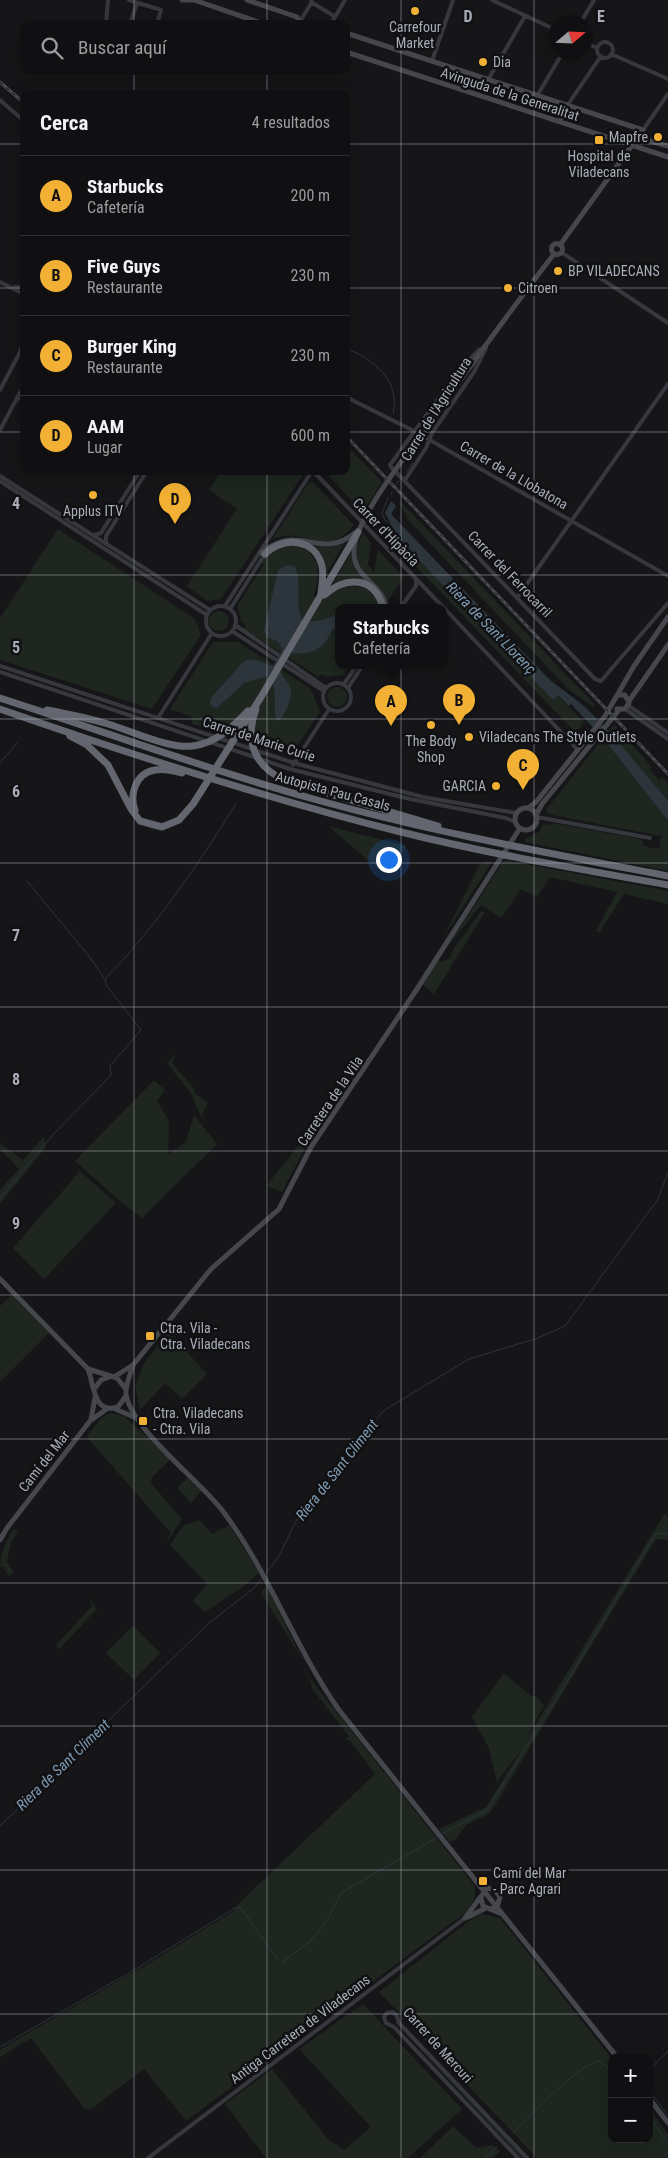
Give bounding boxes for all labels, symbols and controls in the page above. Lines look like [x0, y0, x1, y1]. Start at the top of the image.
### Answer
marker: Carrefour Market [409, 5, 421, 17]
text: D [463, 7, 473, 26]
text: E [597, 7, 605, 26]
north arrow [548, 15, 593, 60]
place label: Carrefour Market [389, 19, 441, 51]
search box [20, 20, 350, 75]
icon: search [38, 34, 66, 62]
text: Buscar aquí [78, 36, 167, 59]
place label: Dia [493, 54, 511, 70]
marker: Dia [477, 56, 489, 68]
street label: Avinguda de la Generalitat [439, 64, 581, 124]
text: Cerca [40, 111, 88, 135]
text: 4 resultados [252, 113, 330, 132]
place label: Mapfre [609, 129, 648, 145]
marker: Mapfre [652, 131, 664, 143]
marker: Hospital de Viladecans [593, 134, 605, 146]
place label: Hospital de Viladecans [568, 148, 631, 180]
text: Starbucks [87, 175, 164, 198]
text: A [51, 186, 61, 205]
text: 200 m [291, 186, 330, 205]
text: Cafetería [87, 198, 145, 217]
text: Five Guys [87, 255, 160, 278]
place label: BP VILADECANS [568, 263, 660, 279]
marker: BP VILADECANS [552, 265, 564, 277]
text: B [52, 266, 60, 285]
text: 230 m [291, 266, 330, 285]
text: Restaurante [87, 278, 163, 297]
place label: Citroen [518, 280, 558, 296]
marker: Citroen [502, 282, 514, 294]
text: Burger King [87, 335, 177, 358]
text: C [51, 346, 61, 365]
text: 230 m [291, 346, 330, 365]
street label: Carrer de l'Agricultura [398, 354, 474, 464]
text: Restaurante [87, 358, 163, 377]
text: AAM [87, 415, 124, 438]
text: D [51, 426, 61, 445]
text: 600 m [291, 426, 330, 445]
text: Lugar [87, 438, 122, 457]
street label: Carrer de la Llobatona [457, 438, 571, 512]
pin: D [159, 483, 191, 524]
marker: Applus ITV [87, 489, 99, 501]
text: 4 [12, 494, 20, 513]
street label: Carrer d'Hipàcia [350, 495, 422, 569]
place label: Applus ITV [63, 503, 123, 519]
street label: Carrer del Ferrocarril [465, 528, 555, 620]
water label: Riera de Sant Llorenç [442, 578, 540, 678]
popup [335, 604, 447, 669]
text: Starbucks [353, 616, 429, 639]
text: 5 [12, 638, 20, 657]
text: Cafetería [353, 639, 410, 658]
pin: B [443, 684, 475, 725]
pin: A [375, 685, 407, 726]
street label: Carrer de Marie Curie [201, 713, 318, 765]
marker: The Body Shop [425, 719, 437, 731]
place label: Viladecans The Style Outlets [479, 729, 636, 745]
marker: Viladecans The Style Outlets [463, 731, 475, 743]
place label: The Body Shop [405, 733, 457, 765]
pin: C [507, 749, 539, 790]
street label: Autopista Pau Casals [274, 768, 392, 814]
place label: GARCIA [443, 778, 486, 794]
marker: GARCIA [490, 780, 502, 792]
text: 6 [12, 782, 20, 801]
your location [376, 847, 402, 873]
text: 7 [12, 926, 20, 945]
street label: Carretera de la Vila [294, 1053, 366, 1149]
text: 8 [12, 1070, 20, 1089]
text: 9 [12, 1214, 20, 1233]
place label: Ctra. Vila - Ctra. Viladecans [160, 1320, 251, 1352]
marker: Ctra. Vila - Ctra. Viladecans [144, 1330, 156, 1342]
place label: Ctra. Viladecans - Ctra. Vila [153, 1405, 244, 1437]
marker: Ctra. Viladecans - Ctra. Vila [137, 1415, 149, 1427]
water label: Riera de Sant Climent [292, 1415, 382, 1524]
street label: Camí del Mar [15, 1427, 73, 1495]
water label: Riera de Sant Climent [12, 1715, 114, 1814]
place label: Camí del Mar - Parc Agrari [493, 1865, 566, 1897]
marker: Camí del Mar - Parc Agrari [477, 1875, 489, 1887]
street label: Antiga Carretera de Viladecans [227, 1971, 373, 2087]
street label: Carrer de Mercuri [400, 2004, 476, 2086]
map controls [608, 2053, 653, 2143]
button: + [608, 2053, 653, 2098]
button: − [608, 2098, 653, 2143]

